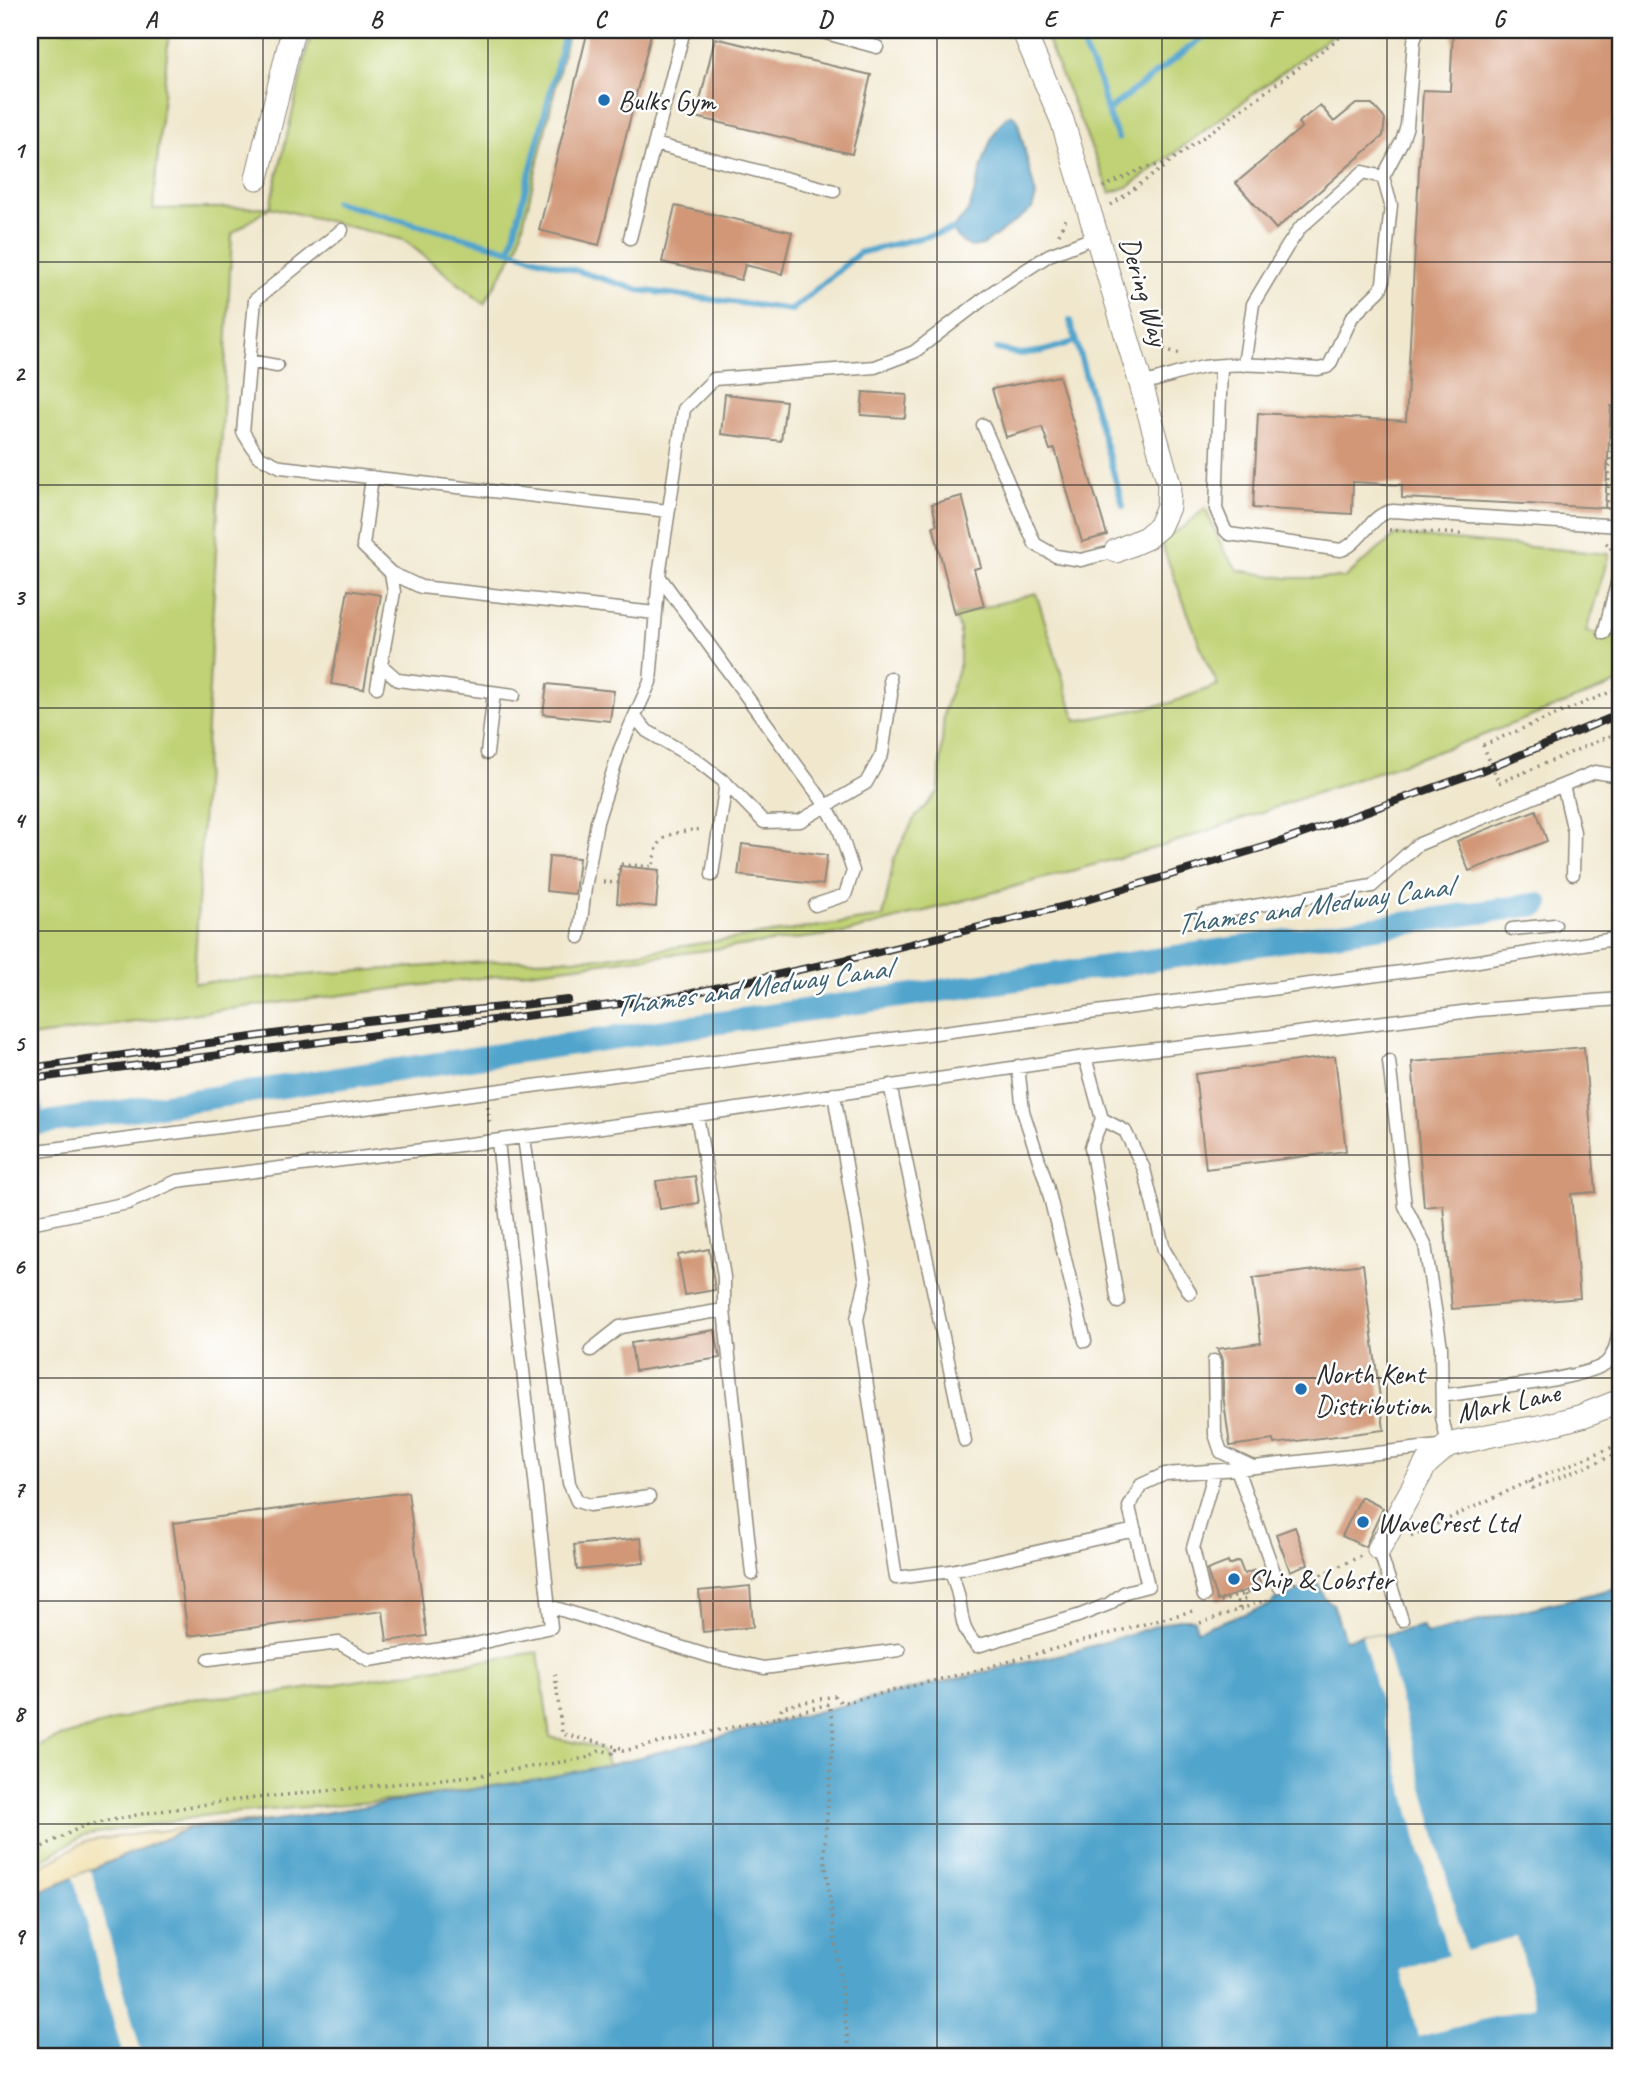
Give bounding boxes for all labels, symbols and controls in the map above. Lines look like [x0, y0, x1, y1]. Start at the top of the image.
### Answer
text: A [145, 5, 159, 34]
text: B [370, 5, 384, 34]
text: C [595, 5, 609, 34]
text: D [818, 5, 834, 34]
text: E [1044, 5, 1060, 34]
text: F [1269, 5, 1285, 34]
text: G [1493, 5, 1508, 34]
place label: Bulks Gym [618, 83, 717, 118]
marker: Bulks Gym [596, 92, 612, 108]
text: 1 [14, 136, 27, 165]
street label: Dering Way [1112, 233, 1177, 352]
text: 2 [14, 359, 27, 388]
text: 3 [14, 583, 27, 612]
text: 4 [14, 806, 27, 835]
water label: Thames and Medway Canal [1173, 865, 1463, 943]
water label: Thames and Medway Canal [612, 947, 902, 1025]
text: 5 [14, 1029, 26, 1058]
text: 6 [14, 1252, 27, 1281]
place label: North Kent Distribution [1315, 1356, 1432, 1423]
street label: Mark Lane [1453, 1374, 1565, 1430]
marker: North Kent Distribution [1293, 1381, 1309, 1397]
text: 7 [14, 1475, 27, 1504]
place label: WaveCrest Ltd [1377, 1505, 1522, 1540]
marker: WaveCrest Ltd [1355, 1514, 1371, 1530]
place label: Ship & Lobster [1248, 1562, 1395, 1597]
marker: Ship & Lobster [1226, 1571, 1242, 1587]
text: 8 [14, 1699, 27, 1728]
text: 9 [14, 1922, 27, 1951]

